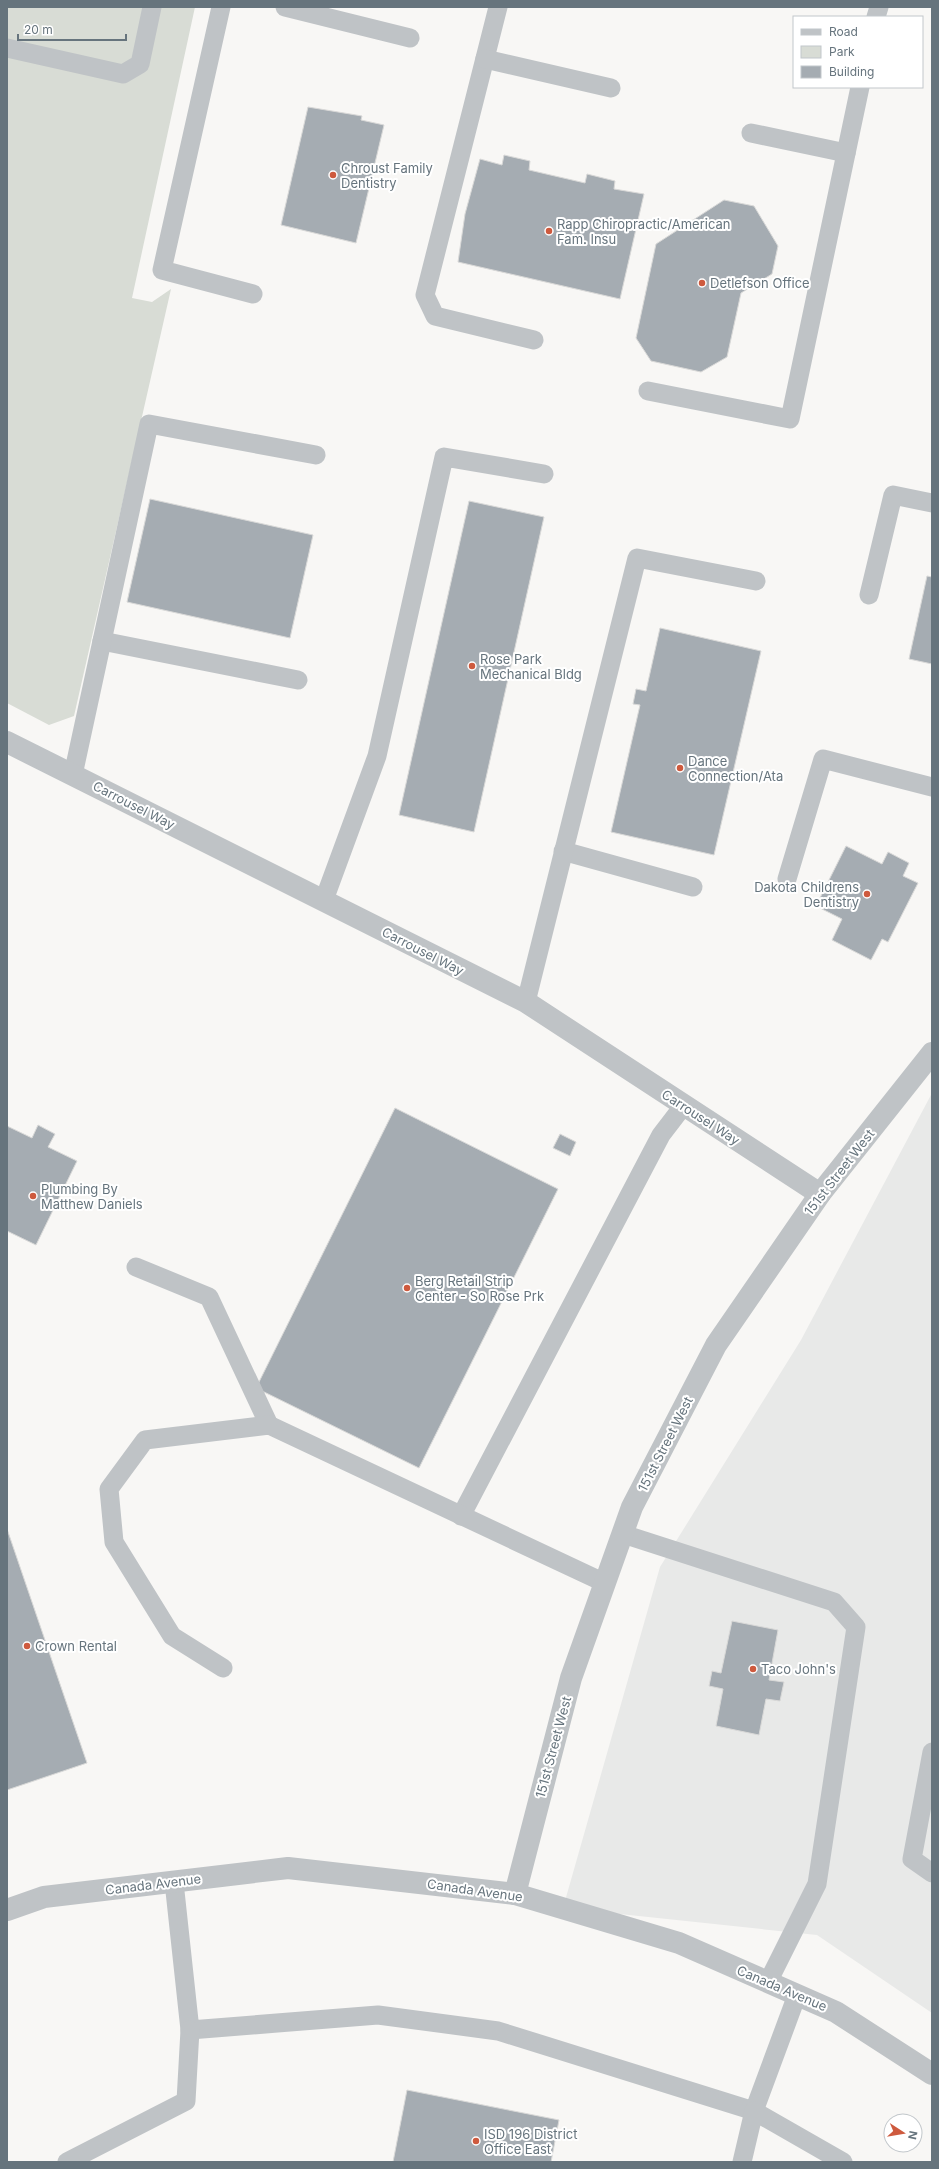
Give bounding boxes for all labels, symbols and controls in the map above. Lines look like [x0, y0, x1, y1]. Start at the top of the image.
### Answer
scale bar [18, 16, 126, 42]
legend [793, 16, 923, 88]
text: 20 m [24, 22, 53, 37]
text: Road [829, 24, 858, 39]
text: Park [829, 44, 855, 59]
text: Building [829, 64, 874, 79]
place label: Chroust Family Dentistry [341, 160, 433, 191]
marker: Chroust Family Dentistry [328, 170, 338, 180]
place label: Rapp Chiropractic/American Fam. Insu [557, 216, 730, 247]
marker: Rapp Chiropractic/American Fam. Insu [544, 226, 554, 236]
place label: Detlefson Office [710, 275, 810, 291]
marker: Detlefson Office [697, 278, 707, 288]
place label: Rose Park Mechanical Bldg [480, 651, 582, 682]
marker: Rose Park Mechanical Bldg [467, 661, 477, 671]
place label: Dance Connection/Ata [688, 753, 783, 784]
marker: Dance Connection/Ata [675, 763, 685, 773]
street label: Carrousel Way [90, 777, 178, 833]
place label: Dakota Childrens Dentistry [754, 879, 859, 910]
marker: Dakota Childrens Dentistry [862, 889, 872, 899]
street label: Carrousel Way [379, 923, 467, 979]
street label: Carrousel Way [659, 1086, 743, 1148]
street label: 151st Street West [801, 1126, 877, 1218]
place label: Plumbing By Matthew Daniels [41, 1181, 143, 1212]
marker: Plumbing By Matthew Daniels [28, 1191, 38, 1201]
place label: Berg Retail Strip Center - So Rose Prk [415, 1273, 544, 1304]
marker: Berg Retail Strip Center - So Rose Prk [402, 1283, 412, 1293]
street label: 151st Street West [634, 1394, 696, 1494]
place label: Crown Rental [35, 1638, 117, 1654]
marker: Crown Rental [22, 1641, 32, 1651]
place label: Taco John's [761, 1661, 836, 1677]
marker: Taco John's [748, 1664, 758, 1674]
street label: 151st Street West [532, 1694, 574, 1800]
street label: Canada Avenue [104, 1870, 202, 1898]
street label: Canada Avenue [426, 1875, 524, 1905]
street label: Canada Avenue [735, 1962, 829, 2014]
north arrow [883, 2113, 923, 2153]
place label: ISD 196 District Office East [484, 2126, 578, 2157]
text: N [905, 2130, 921, 2141]
marker: ISD 196 District Office East [471, 2136, 481, 2146]

